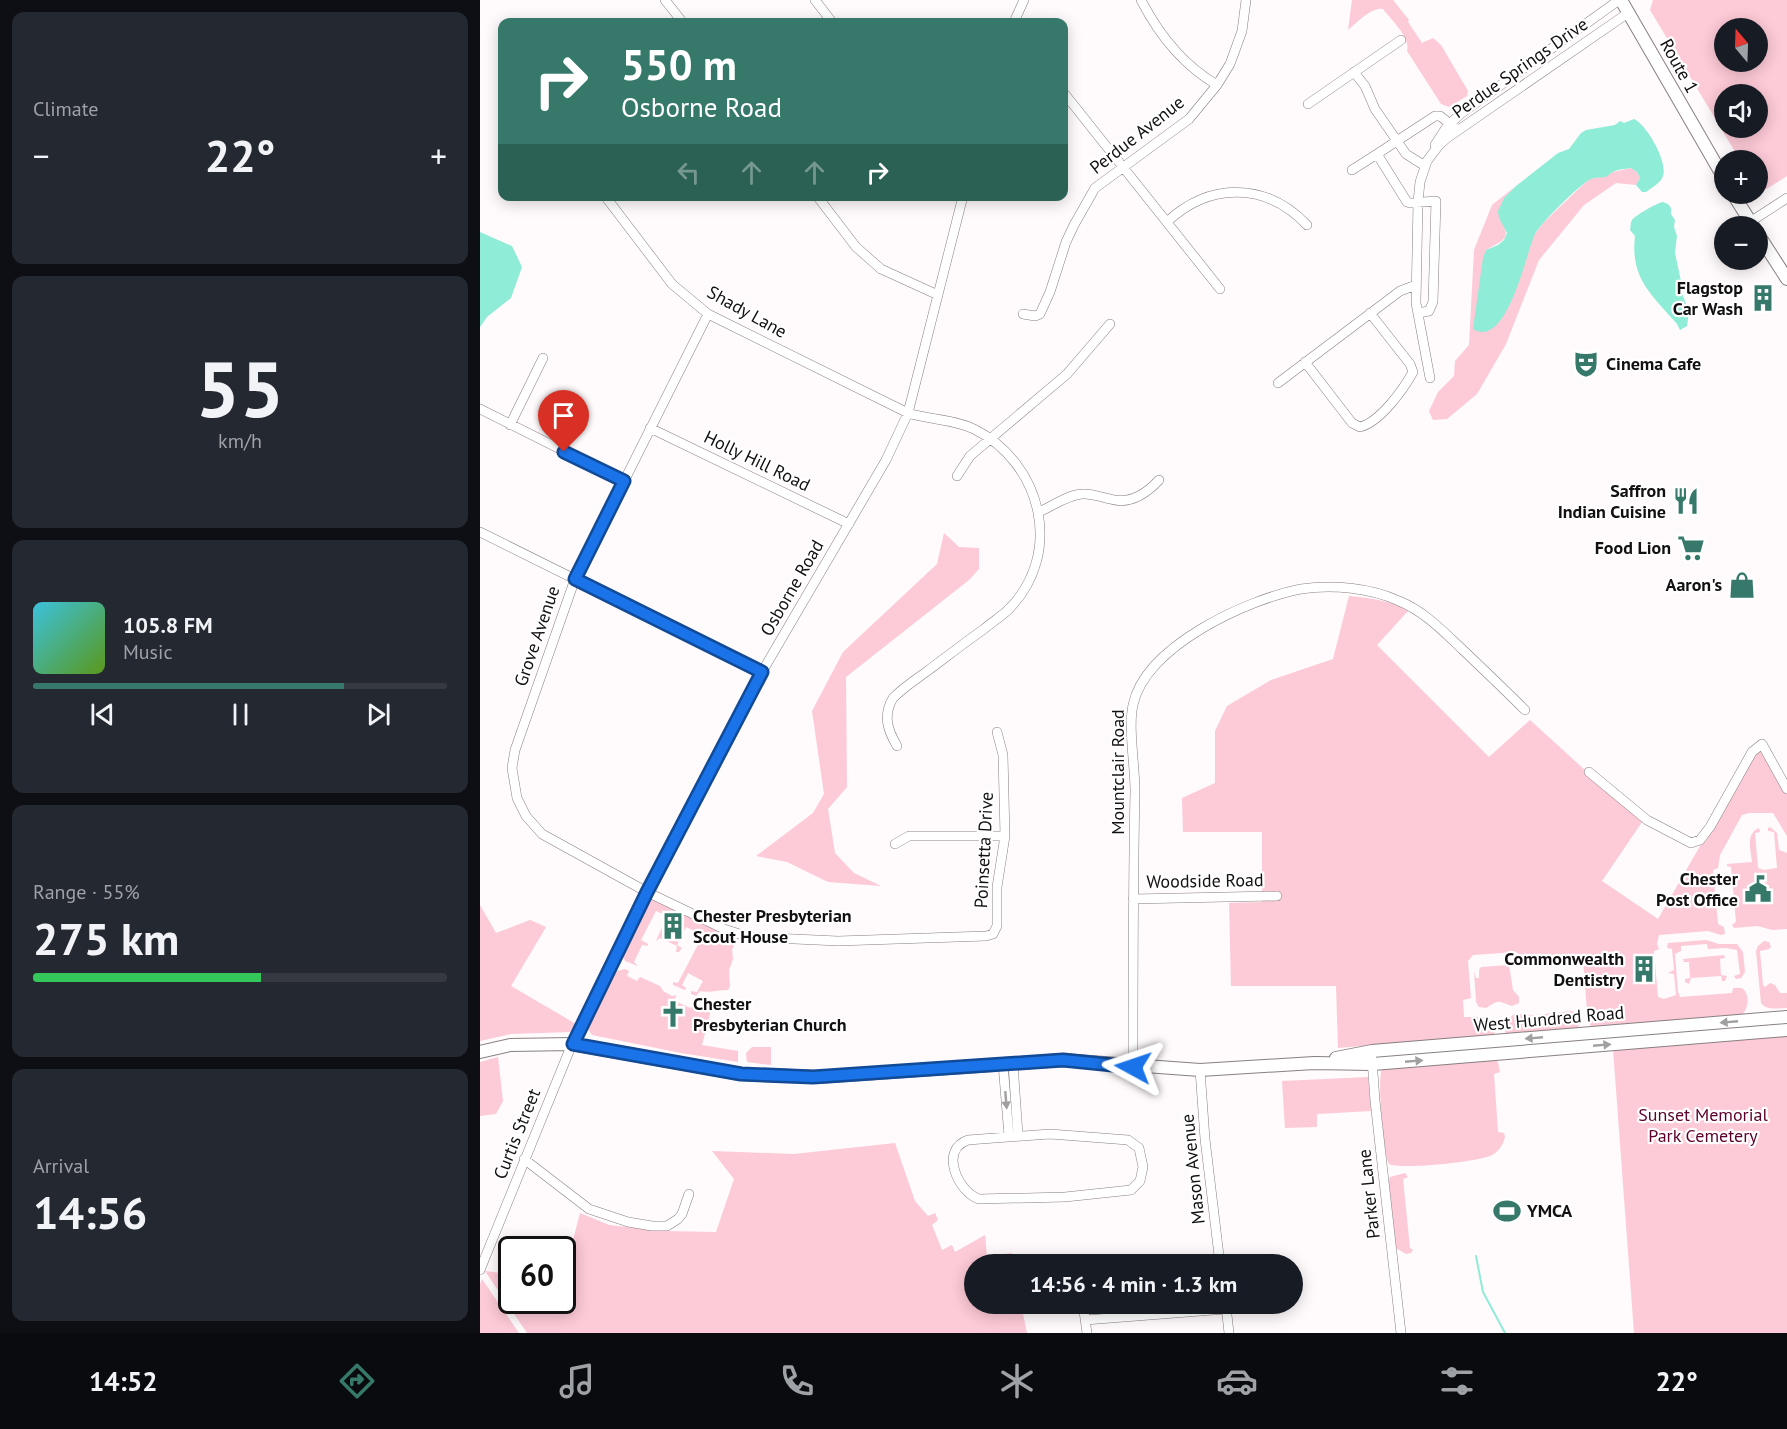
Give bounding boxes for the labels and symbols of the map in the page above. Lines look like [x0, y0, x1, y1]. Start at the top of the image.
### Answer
street label: Perdue Springs Drive [1447, 12, 1592, 123]
north arrow [1714, 18, 1768, 72]
street label: Route 1 [1655, 34, 1704, 97]
street label: Perdue Avenue [1085, 91, 1189, 179]
place label: Flagstop Car Wash [1673, 276, 1743, 320]
street label: Shady Lane [703, 280, 791, 343]
building icon: Flagstop Car Wash [1748, 283, 1778, 313]
theatre icon: Cinema Cafe [1571, 349, 1601, 379]
place label: Cinema Cafe [1606, 352, 1701, 375]
pin [538, 390, 589, 452]
street label: Holly Hill Road [700, 425, 814, 496]
place label: Saffron Indian Cuisine [1558, 479, 1666, 523]
restaurant icon: Saffron Indian Cuisine [1671, 486, 1701, 516]
supermarket icon: Food Lion [1676, 533, 1706, 563]
street label: Osborne Road [755, 536, 828, 640]
place label: Food Lion [1595, 536, 1671, 559]
shop icon: Aaron's [1727, 570, 1757, 600]
place label: Aaron's [1666, 573, 1722, 596]
street label: Grove Avenue [509, 583, 564, 689]
street label: Mountclair Road [1106, 709, 1129, 835]
street label: Poinsetta Drive [969, 791, 998, 909]
place label: Chester Post Office [1656, 867, 1739, 911]
street label: Woodside Road [1146, 868, 1264, 893]
public building icon: Chester Post Office [1743, 874, 1773, 904]
place label: Chester Presbyterian Scout House [693, 904, 852, 948]
building icon: Chester Presbyterian Scout House [658, 911, 688, 941]
place label: Commonwealth Dentistry [1504, 947, 1624, 991]
building icon: Commonwealth Dentistry [1629, 954, 1659, 984]
place label: Chester Presbyterian Church [693, 992, 847, 1036]
church icon: Chester Presbyterian Church [658, 999, 688, 1029]
street label: West Hundred Road [1473, 1000, 1625, 1037]
one-way arrow [1719, 1017, 1738, 1026]
one-way arrow [1525, 1033, 1544, 1043]
position arrow [1101, 1035, 1165, 1099]
one-way arrow [1593, 1040, 1612, 1050]
one-way arrow [1405, 1056, 1424, 1065]
street label: Curtis Street [488, 1085, 545, 1182]
one-way arrow [1001, 1091, 1011, 1110]
park label: Sunset Memorial Park Cemetery [1638, 1103, 1768, 1147]
street label: Mason Avenue [1175, 1113, 1210, 1225]
street label: Parker Lane [1352, 1148, 1385, 1240]
sports icon: YMCA [1492, 1196, 1522, 1226]
place label: YMCA [1526, 1199, 1572, 1222]
speed limit sign: 60 [498, 1236, 576, 1314]

